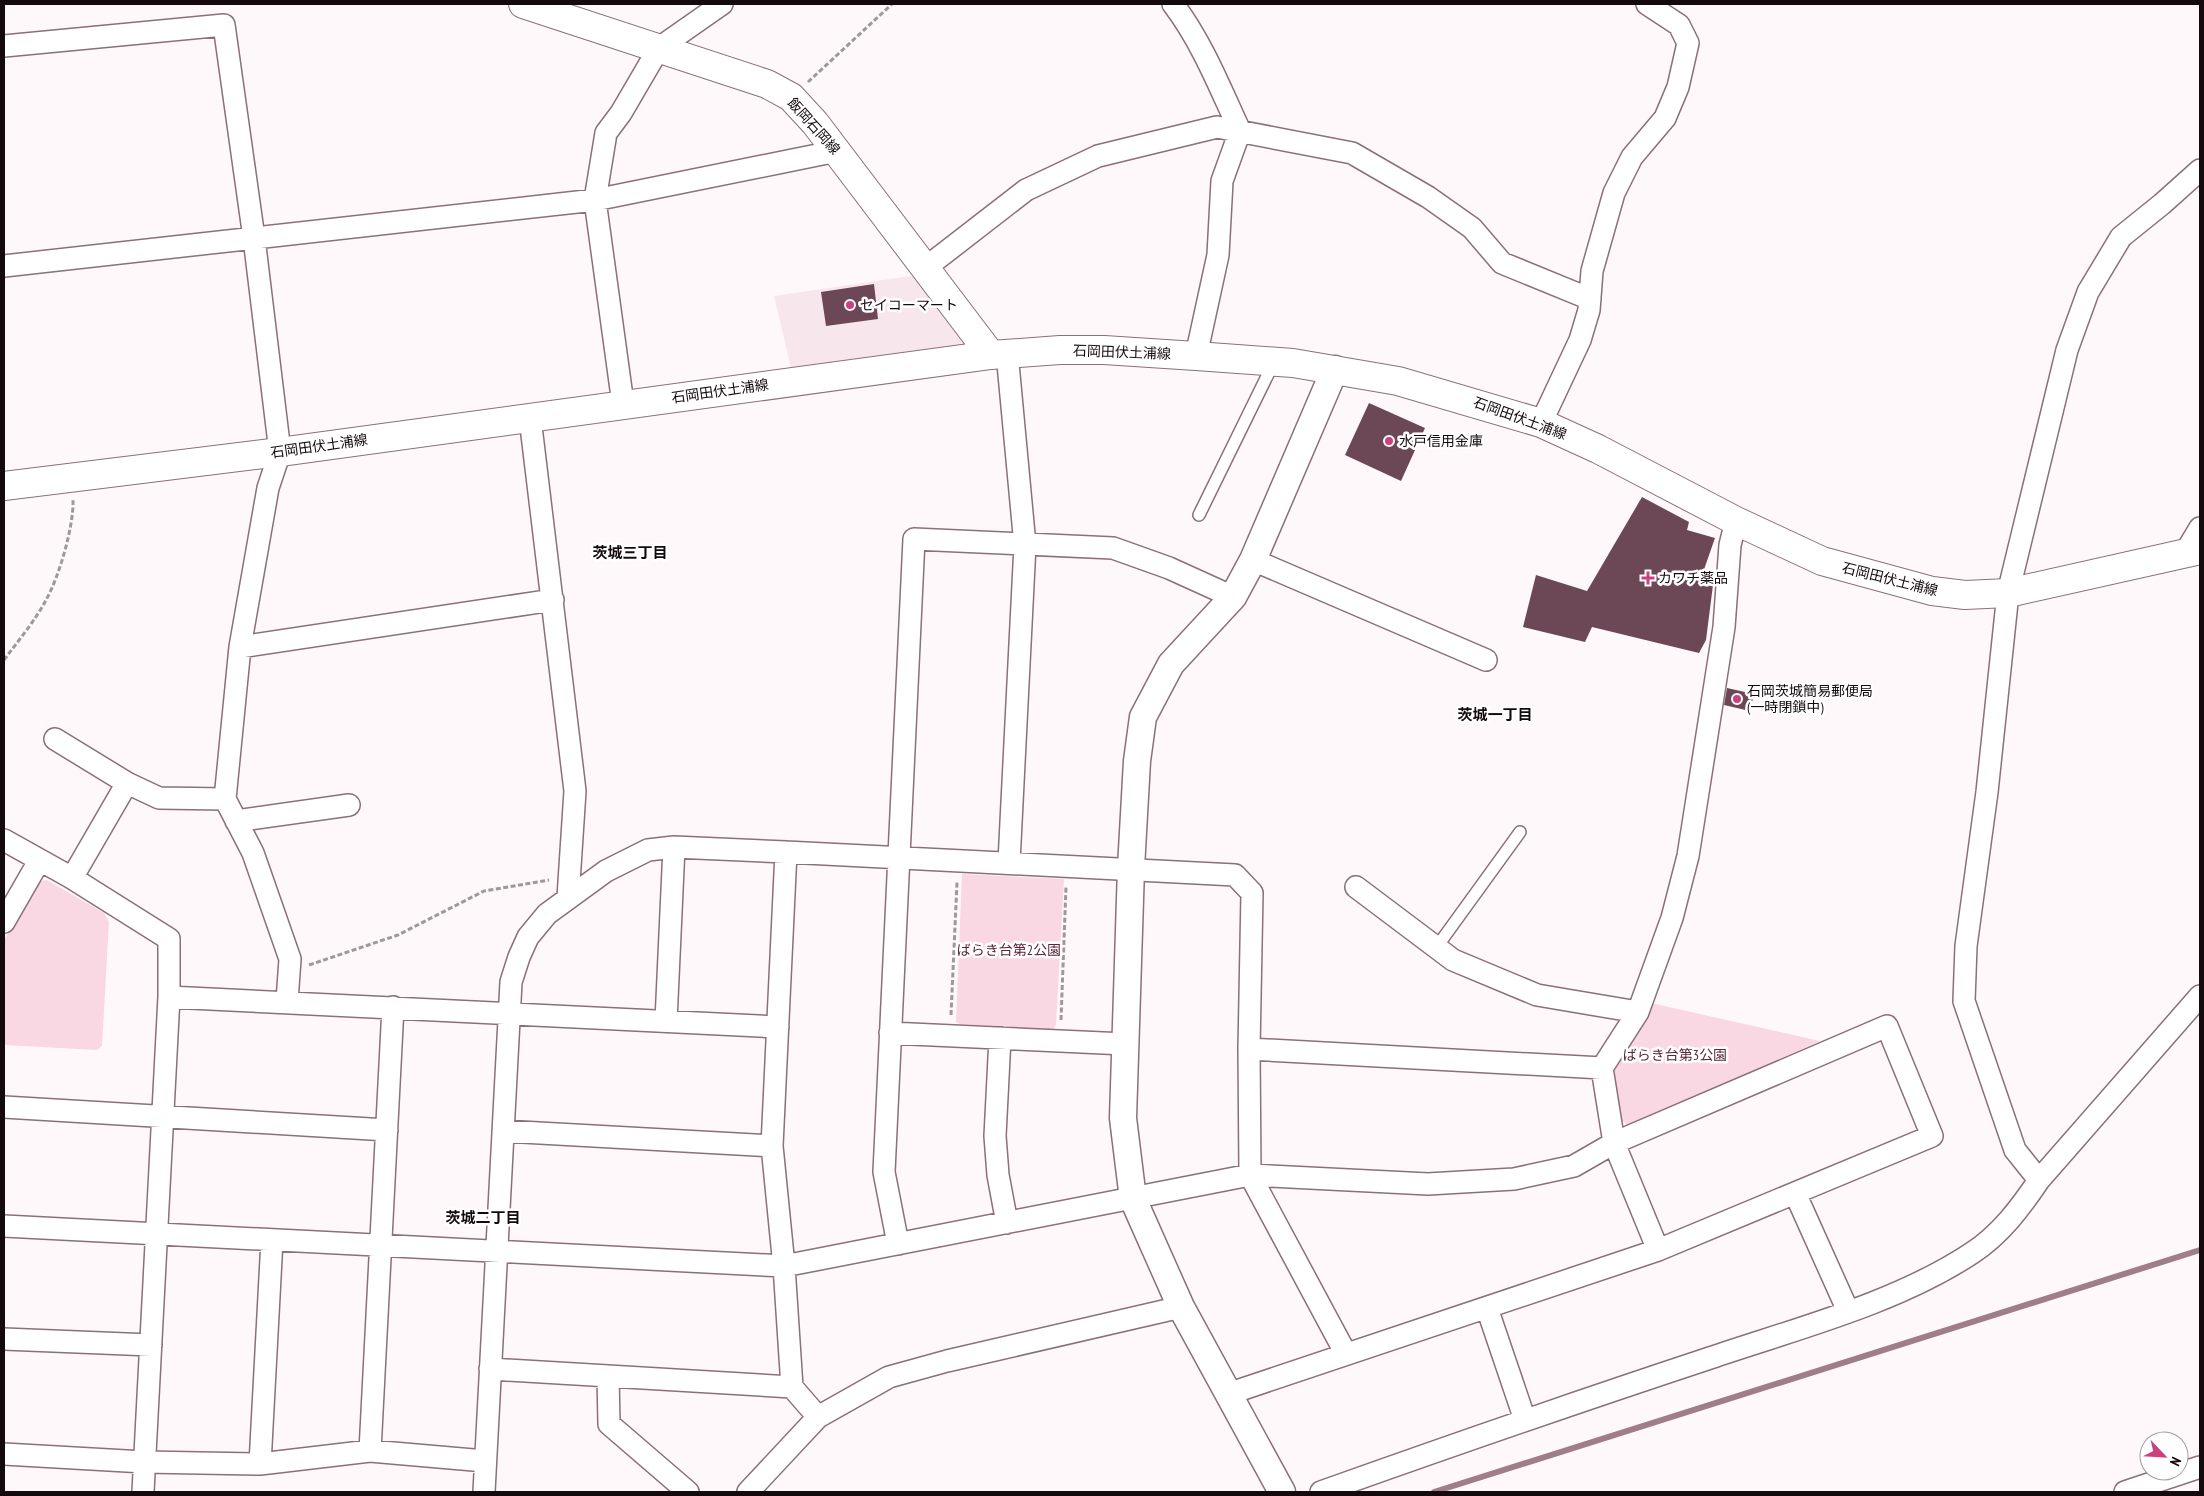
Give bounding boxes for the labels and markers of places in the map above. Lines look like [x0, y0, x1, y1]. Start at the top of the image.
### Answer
place label: セイコーマート [860, 296, 958, 314]
marker: セイコーマート [844, 299, 856, 311]
place label: 水戸信用金庫 [1399, 432, 1483, 450]
marker: 水戸信用金庫 [1383, 435, 1395, 447]
place label: カワチ薬品 [1658, 569, 1728, 587]
marker: カワチ薬品 [1642, 572, 1654, 584]
place label: 石岡茨城簡易郵便局 (一時閉鎖中) [1747, 682, 1873, 716]
marker: 石岡茨城簡易郵便局 (一時閉鎖中) [1731, 693, 1743, 705]

